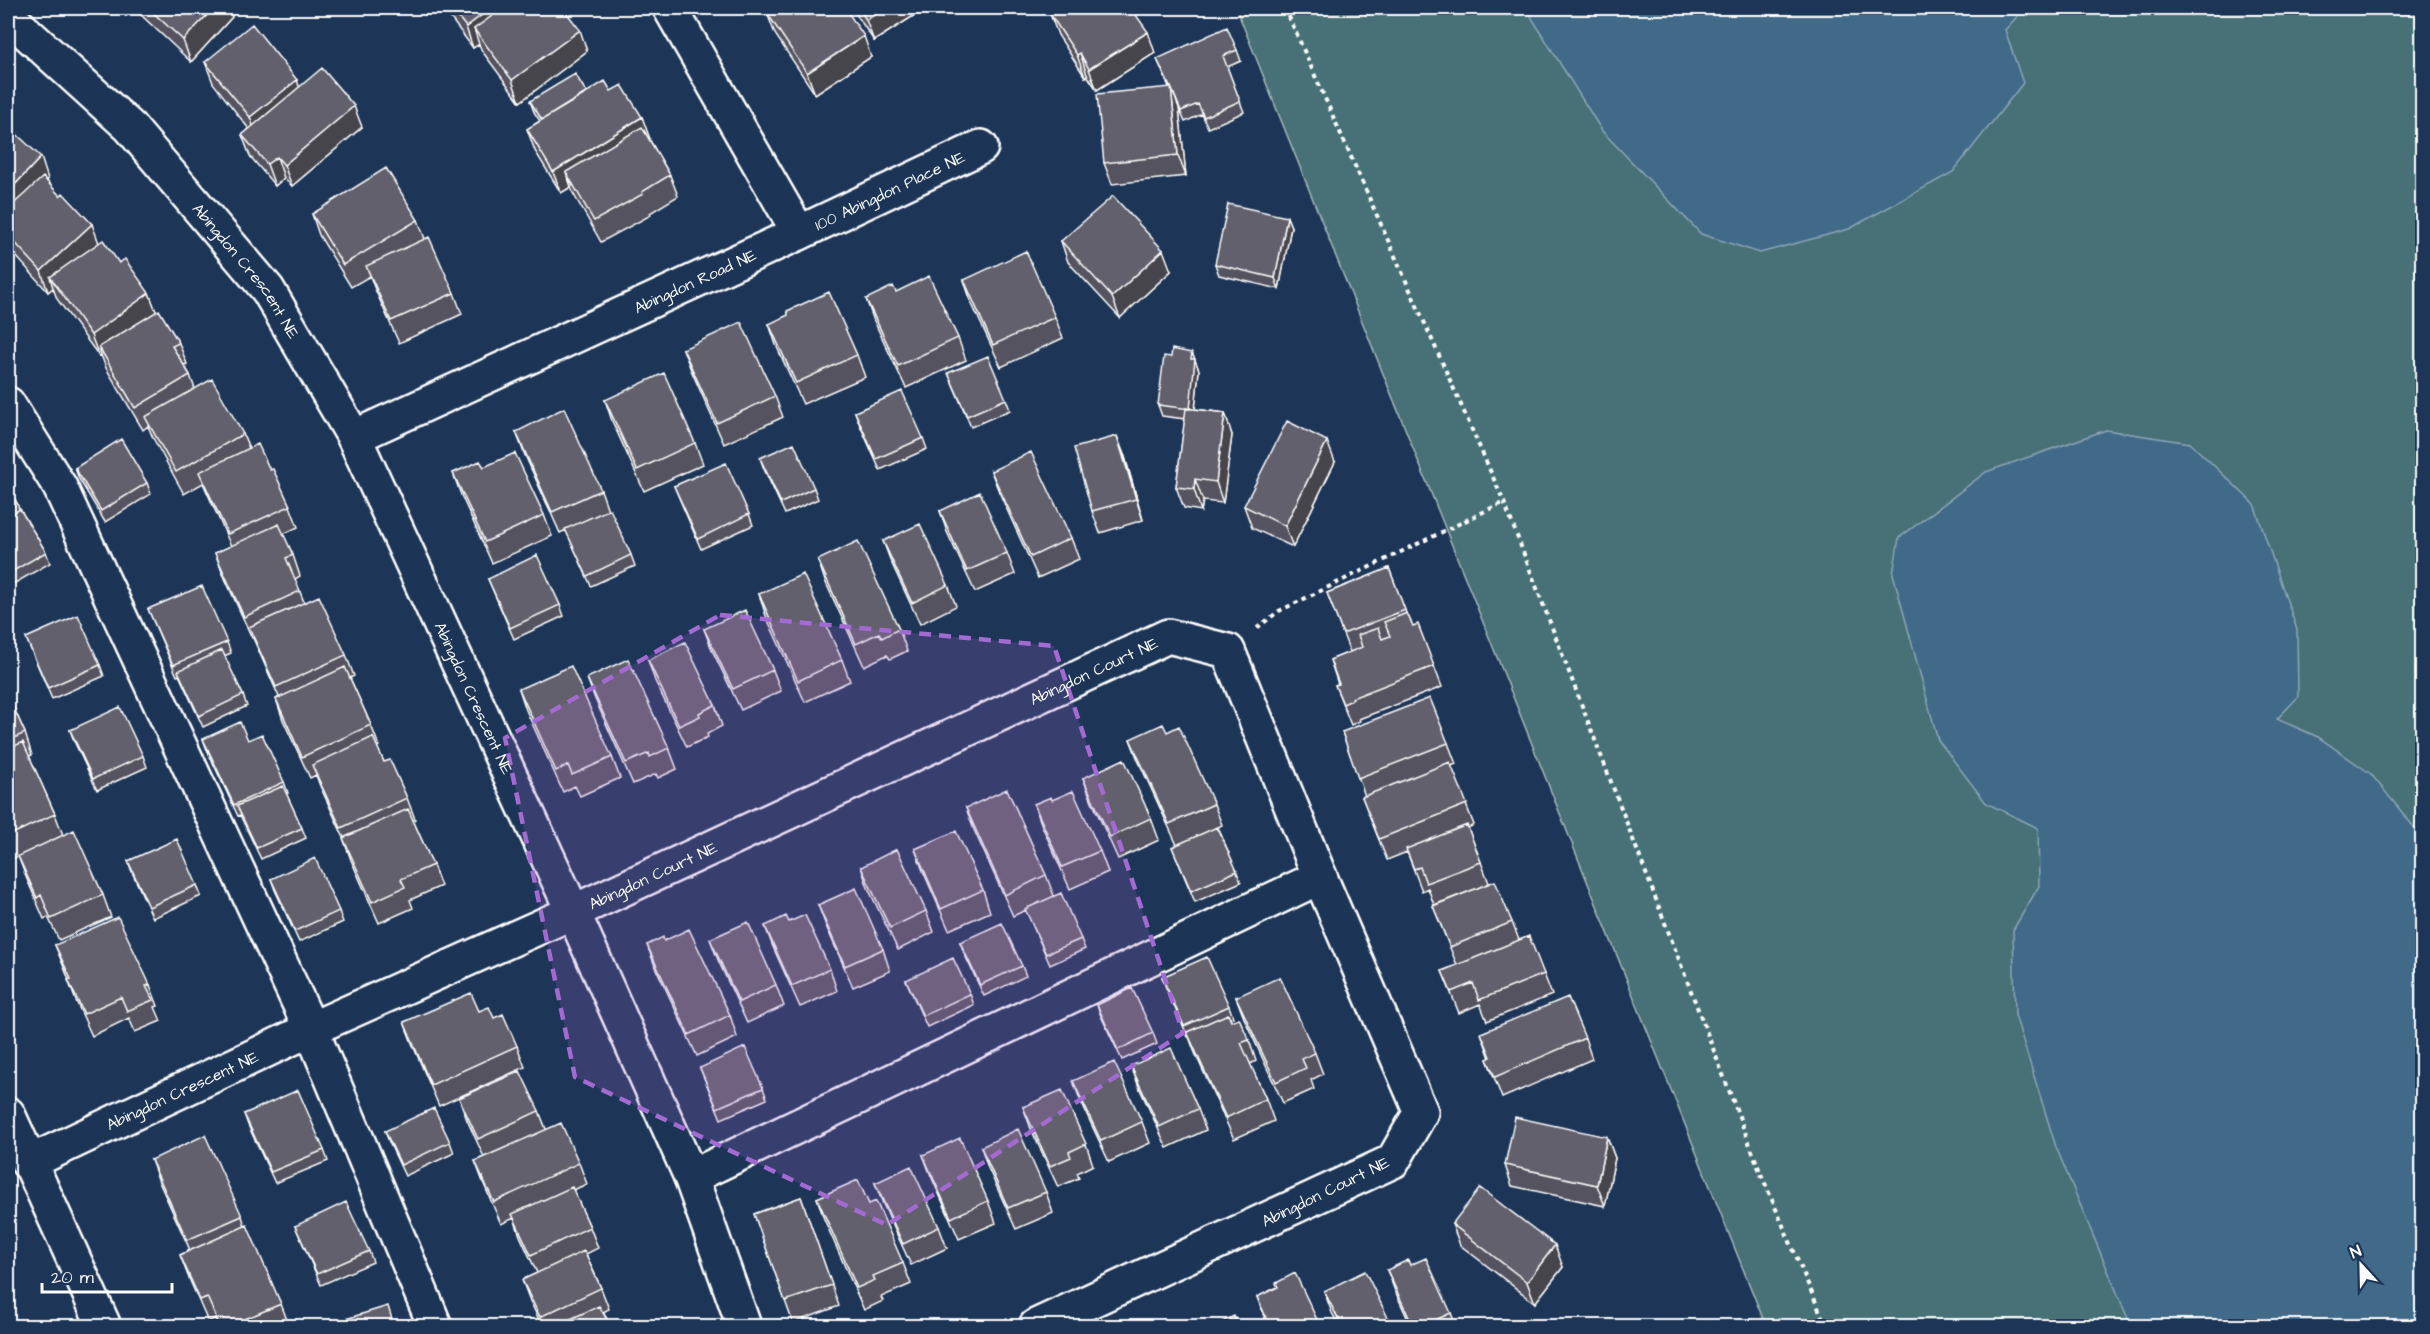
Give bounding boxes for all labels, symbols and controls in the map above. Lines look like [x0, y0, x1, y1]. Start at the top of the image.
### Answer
street label: 100 Abingdon Place NE [811, 146, 969, 236]
street label: Abingdon Crescent NE [187, 199, 304, 343]
street label: Abingdon Road NE [631, 244, 760, 319]
street label: Abingdon Crescent NE [429, 618, 518, 778]
street label: Abingdon Court NE [1026, 632, 1162, 711]
street label: Abingdon Court NE [585, 836, 721, 915]
street label: Abingdon Crescent NE [103, 1046, 263, 1137]
street label: Abingdon Court NE [1258, 1151, 1394, 1233]
north arrow [2331, 1235, 2391, 1295]
text: N [2347, 1240, 2365, 1264]
scale bar [42, 1256, 172, 1294]
text: 20 m [51, 1265, 94, 1290]

